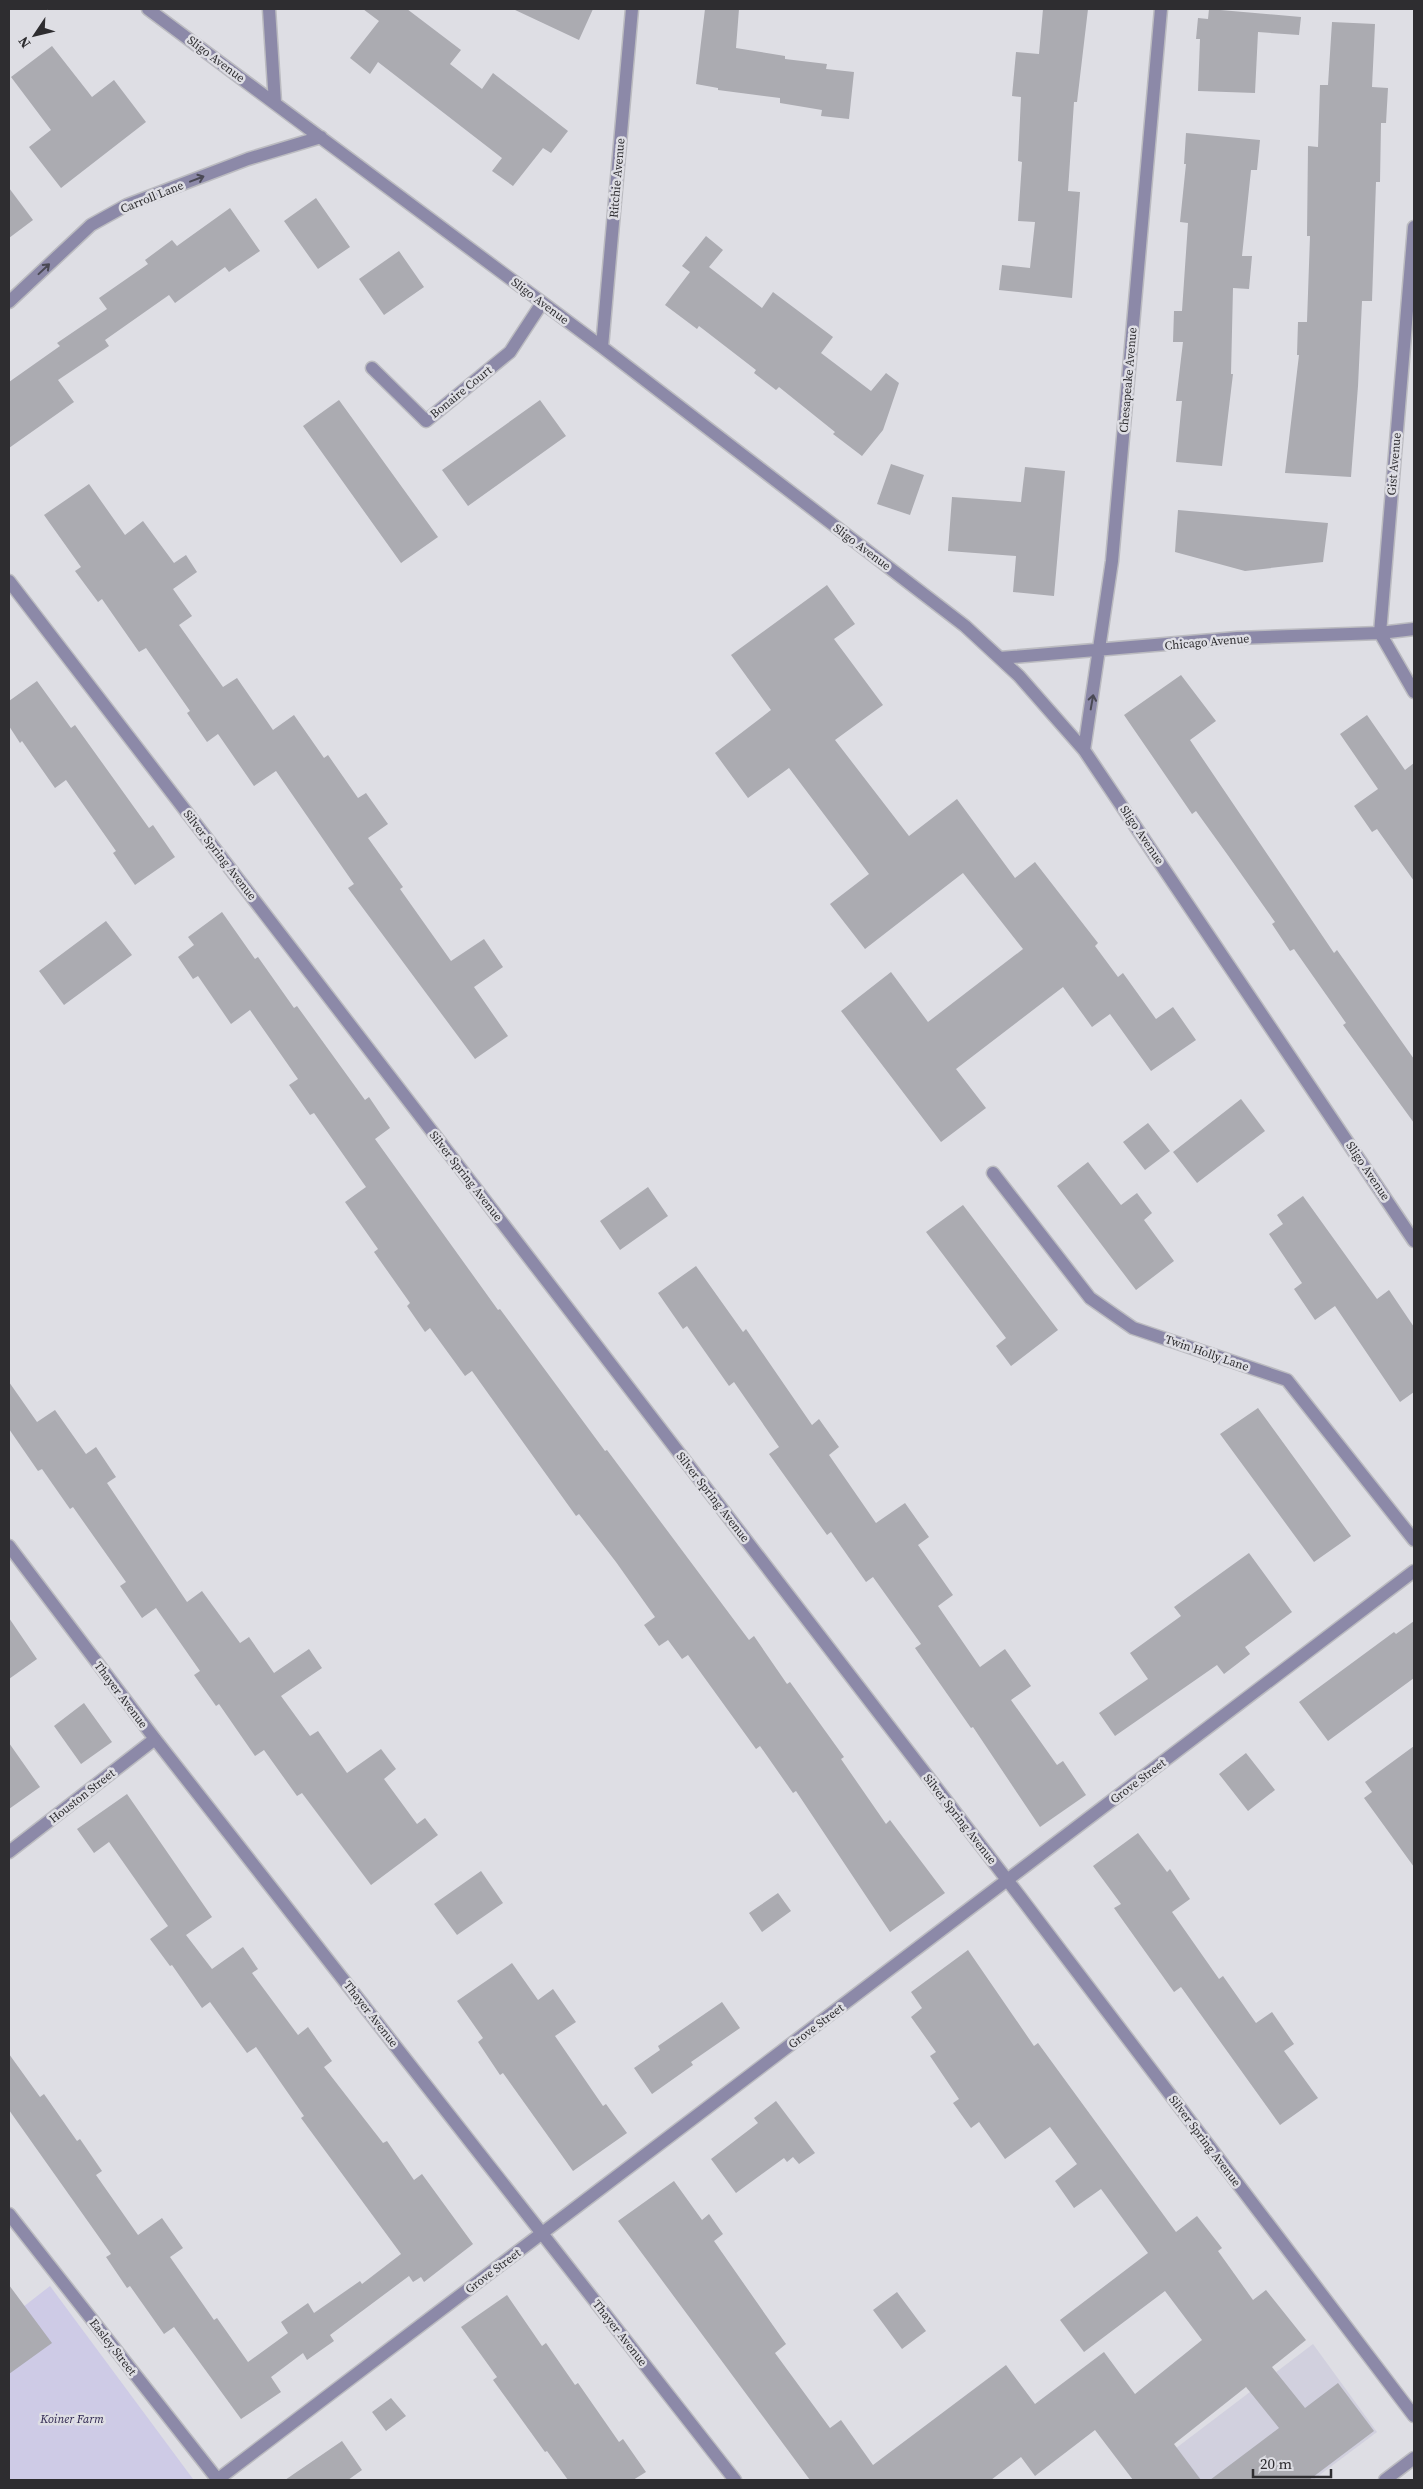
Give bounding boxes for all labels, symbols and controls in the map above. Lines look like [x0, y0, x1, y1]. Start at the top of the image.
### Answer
north arrow [10, 10, 60, 60]
street label: Sligo Avenue [184, 32, 248, 86]
text: N [13, 33, 35, 52]
street label: Ritchie Avenue [606, 137, 628, 219]
one-way arrow [189, 174, 204, 183]
street label: Carroll Lane [118, 177, 186, 217]
one-way arrow [38, 263, 51, 275]
street label: Sligo Avenue [508, 274, 572, 328]
street label: Chesapeake Avenue [1115, 327, 1141, 433]
street label: Bonaire Court [427, 362, 495, 422]
street label: Gist Avenue [1383, 432, 1405, 496]
street label: Sligo Avenue [830, 520, 894, 574]
street label: Chicago Avenue [1164, 630, 1250, 654]
one-way arrow [1087, 695, 1097, 711]
street label: Sligo Avenue [1116, 802, 1168, 868]
street label: Silver Spring Avenue [180, 807, 260, 903]
street label: Silver Spring Avenue [426, 1128, 506, 1224]
street label: Sligo Avenue [1342, 1138, 1394, 1204]
street label: Twin Holly Lane [1163, 1331, 1251, 1375]
street label: Silver Spring Avenue [673, 1449, 753, 1545]
street label: Thayer Avenue [91, 1658, 151, 1732]
street label: Grove Street [1107, 1755, 1169, 1807]
street label: Houston Street [46, 1765, 118, 1827]
street label: Silver Spring Avenue [920, 1771, 1000, 1867]
street label: Thayer Avenue [340, 1978, 402, 2050]
street label: Grove Street [785, 2000, 847, 2052]
street label: Silver Spring Avenue [1165, 2092, 1245, 2190]
street label: Grove Street [462, 2245, 524, 2297]
street label: Thayer Avenue [589, 2297, 651, 2369]
street label: Easley Street [86, 2315, 140, 2379]
park label: Koiner Farm [39, 2411, 104, 2427]
scale bar [1253, 2446, 1330, 2478]
text: 20 m [1260, 2453, 1292, 2474]

